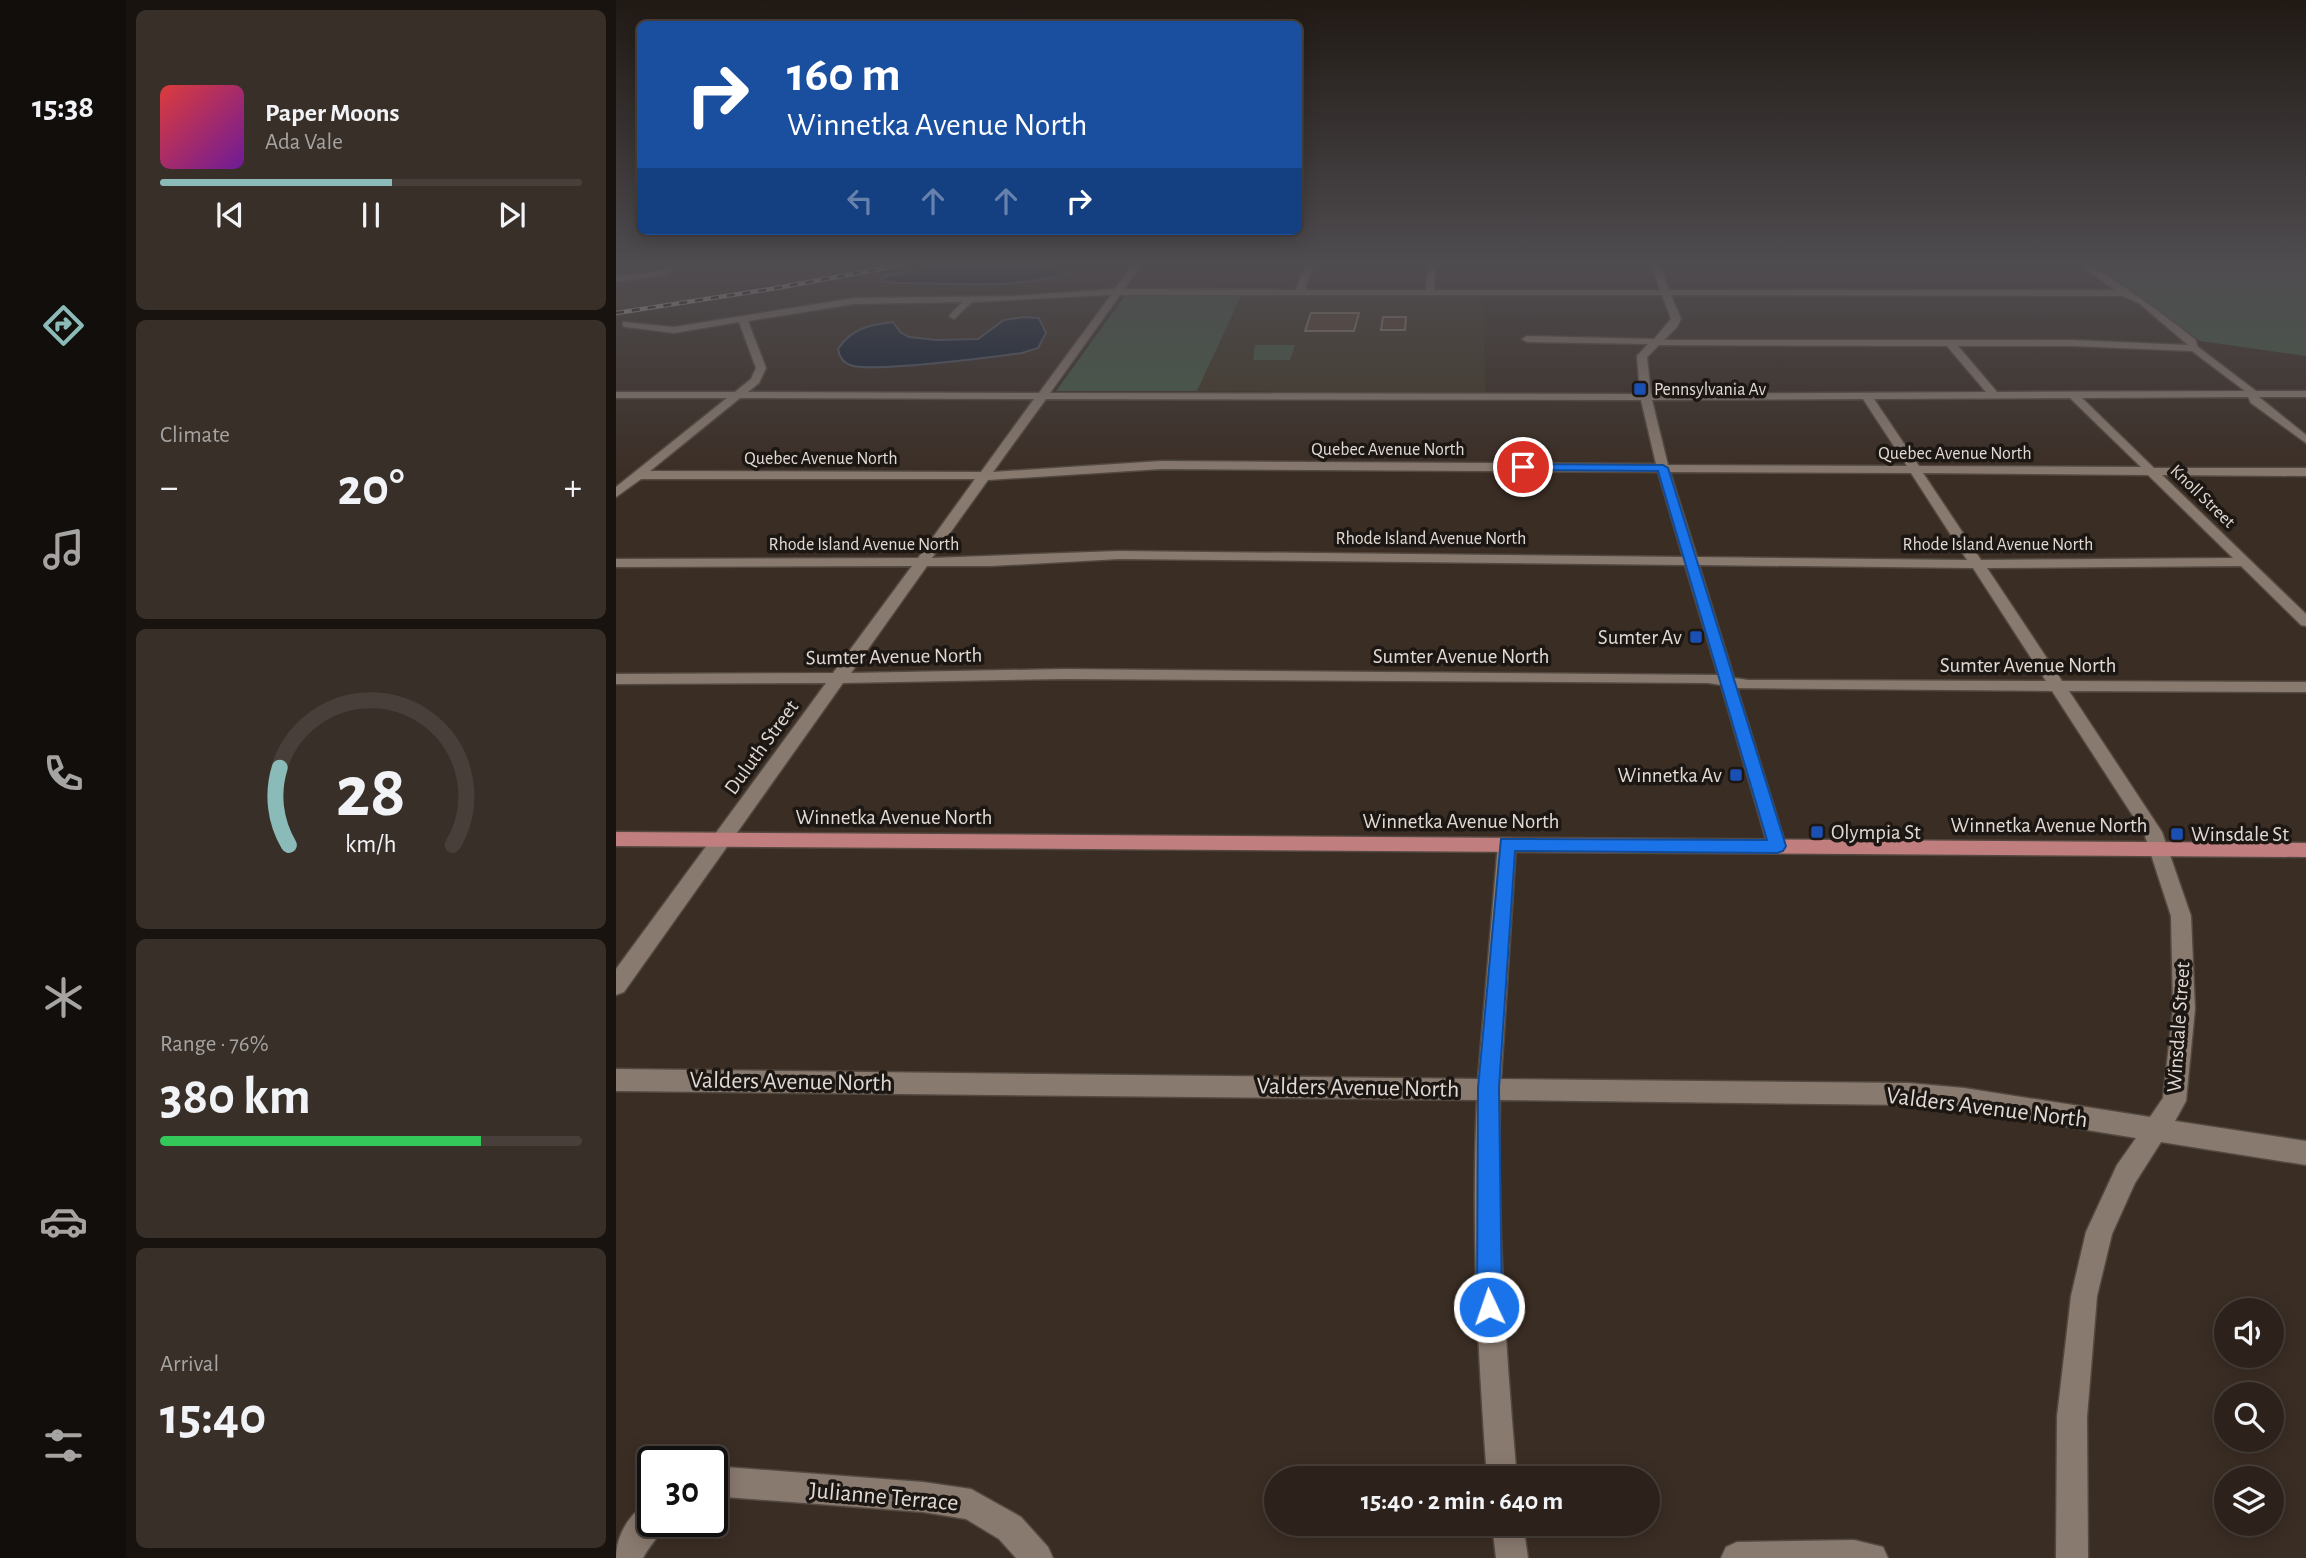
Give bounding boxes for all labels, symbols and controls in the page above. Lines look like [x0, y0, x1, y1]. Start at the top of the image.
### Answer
icon: right [672, 49, 763, 140]
text: 160 m [787, 51, 901, 100]
text: 15:38 [32, 91, 94, 123]
text: Paper Moons [265, 100, 400, 126]
text: Winnetka Avenue North [787, 109, 1087, 141]
text: Ada Vale [265, 131, 343, 154]
icon: left [841, 182, 879, 220]
icon: ahead [914, 182, 952, 220]
icon: ahead [987, 182, 1025, 220]
icon: right [1060, 182, 1098, 220]
icon: previous [211, 196, 249, 234]
icon: pause [352, 196, 390, 234]
icon: next [493, 196, 531, 234]
icon: directions [39, 301, 88, 350]
marker: Pennsylvania Av [1632, 381, 1648, 397]
place label: Pennsylvania Av [1654, 381, 1767, 399]
text: Climate [160, 424, 230, 447]
pin [1493, 437, 1553, 497]
street label: Quebec Avenue North [1311, 441, 1465, 459]
street label: Quebec Avenue North [1878, 445, 2032, 463]
icon: arrive [1504, 448, 1542, 486]
street label: Quebec Avenue North [744, 450, 898, 468]
text: 20° [338, 462, 404, 514]
street label: Knoll Street [2167, 462, 2238, 532]
text: − [160, 469, 178, 507]
text: + [564, 469, 582, 507]
icon: music [39, 525, 88, 574]
street label: Rhode Island Avenue North [1336, 530, 1526, 548]
street label: Rhode Island Avenue North [769, 536, 959, 554]
street label: Rhode Island Avenue North [1903, 536, 2093, 554]
place label: Sumter Av [1598, 627, 1682, 648]
marker: Sumter Av [1688, 629, 1704, 645]
street label: Sumter Avenue North [806, 644, 983, 669]
street label: Sumter Avenue North [1373, 646, 1549, 667]
street label: Sumter Avenue North [1940, 655, 2116, 676]
street label: Duluth Street [720, 696, 803, 798]
icon: phone [39, 749, 88, 798]
text: 28 [336, 757, 406, 830]
place label: Winnetka Av [1617, 765, 1722, 786]
marker: Winnetka Av [1728, 767, 1744, 783]
street label: Winnetka Avenue North [795, 807, 993, 828]
street label: Winnetka Avenue North [1362, 811, 1560, 832]
street label: Winnetka Avenue North [1950, 815, 2148, 836]
place label: Olympia St [1831, 822, 1921, 843]
marker: Olympia St [1809, 824, 1825, 840]
place label: Winsdale St [2191, 824, 2289, 845]
marker: Winsdale St [2169, 826, 2185, 842]
text: km/h [345, 832, 397, 857]
street label: Winsdale Street [2163, 961, 2194, 1093]
icon: climate [39, 973, 88, 1022]
text: Range · 76% [160, 1033, 269, 1056]
street label: Valders Avenue North [689, 1068, 892, 1096]
text: 380 km [160, 1071, 311, 1123]
street label: Valders Avenue North [1256, 1074, 1459, 1102]
street label: Valders Avenue North [1885, 1084, 2089, 1132]
icon: car [39, 1197, 88, 1246]
position arrow [1452, 1270, 1526, 1344]
map controls [2214, 1298, 2284, 1536]
button: sound [2214, 1298, 2284, 1368]
text: Arrival [160, 1353, 219, 1376]
button: search [2214, 1382, 2284, 1452]
text: 15:40 [160, 1391, 266, 1443]
icon: filters [39, 1421, 88, 1470]
speed limit sign: 30 [637, 1446, 728, 1537]
button: layers [2214, 1466, 2284, 1536]
street label: Julianne Terrace [808, 1479, 959, 1515]
text: 15:40 · 2 min · 640 m [1361, 1488, 1563, 1514]

